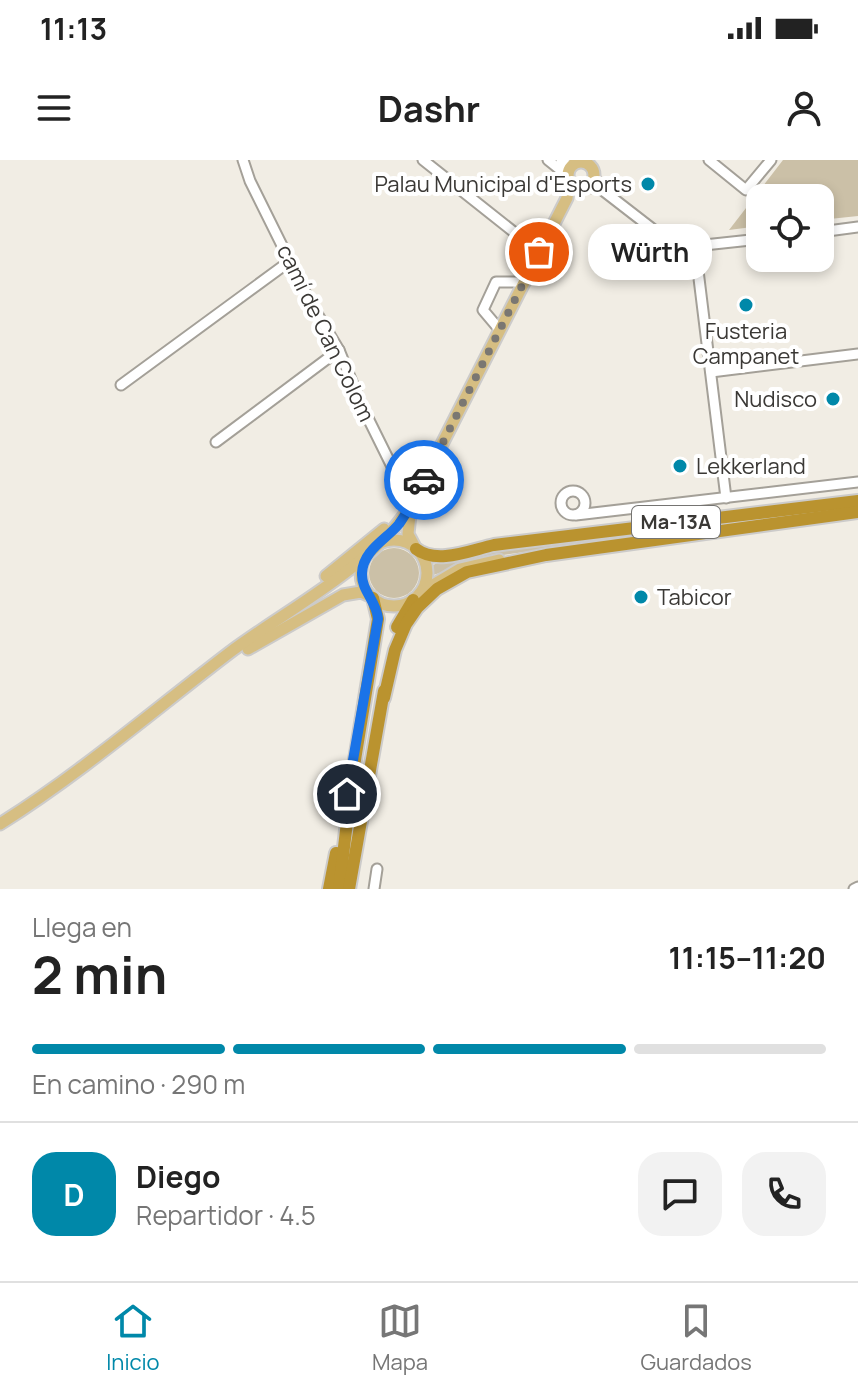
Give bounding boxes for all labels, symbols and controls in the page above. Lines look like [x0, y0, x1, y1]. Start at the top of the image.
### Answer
text: 11:13 [40, 8, 107, 49]
text: Dashr [378, 84, 480, 133]
icon: menu [32, 86, 76, 130]
icon: person [782, 86, 826, 130]
place label: Palau Municipal d'Esports [374, 169, 632, 199]
marker: Palau Municipal d'Esports [639, 175, 657, 193]
map controls [746, 184, 834, 272]
button: locate [746, 184, 834, 272]
pin [505, 218, 573, 286]
callout: Würth [587, 224, 711, 280]
icon: bag [517, 230, 561, 274]
text: Würth [611, 234, 689, 270]
street label: camí de Can Colom [270, 239, 382, 427]
marker: Fusteria Campanet [737, 296, 755, 314]
place label: Fusteria Campanet [693, 316, 799, 371]
place label: Nudisco [734, 384, 817, 414]
marker: Nudisco [824, 390, 842, 408]
courier [384, 440, 464, 520]
place label: Lekkerland [696, 451, 806, 481]
marker: Lekkerland [671, 457, 689, 475]
icon: car [402, 458, 446, 502]
road number: Ma-13A [632, 506, 720, 538]
place label: Tabicor [657, 582, 732, 612]
marker: Tabicor [632, 588, 650, 606]
pin [313, 760, 381, 828]
icon: home [325, 772, 369, 816]
text: Llega en [32, 909, 132, 945]
text: 11:15–11:20 [669, 937, 826, 978]
text: 2 min [32, 939, 167, 1010]
text: En camino · 290 m [32, 1066, 245, 1102]
button: chat [638, 1152, 722, 1236]
button: phone [742, 1152, 826, 1236]
text: Diego [136, 1156, 221, 1197]
text: D [63, 1174, 85, 1215]
text: Repartidor · 4.5 [136, 1197, 316, 1233]
tab: Inicio [106, 1299, 160, 1377]
tab: Mapa [372, 1299, 428, 1377]
tab: Guardados [640, 1299, 752, 1377]

